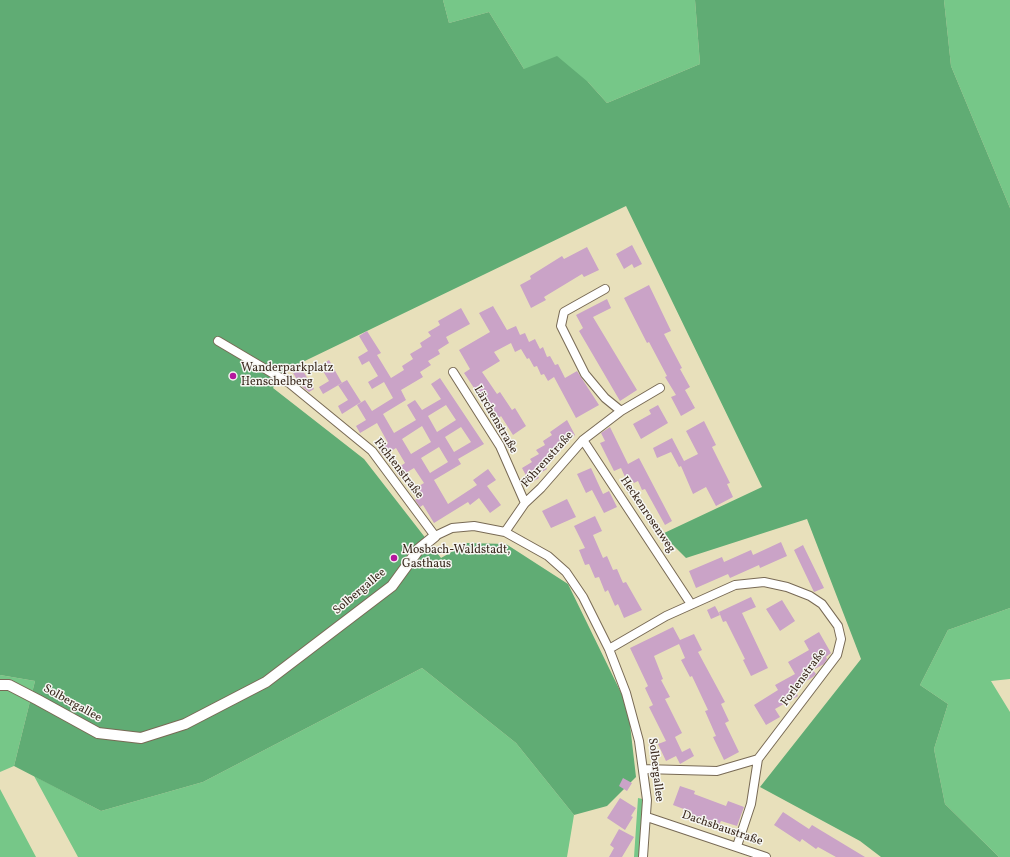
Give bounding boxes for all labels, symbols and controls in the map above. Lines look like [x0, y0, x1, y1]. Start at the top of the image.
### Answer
place label: Wanderparkplatz Henschelberg [241, 362, 334, 390]
marker: Wanderparkplatz Henschelberg [228, 371, 238, 381]
street label: Lärchenstraße [470, 383, 520, 457]
street label: Föhrenstraße [519, 429, 577, 491]
street label: Fichtenstraße [370, 436, 426, 502]
street label: Heckenrosenweg [616, 474, 678, 556]
place label: Mosbach-Waldstadt, Gasthaus [402, 544, 510, 572]
marker: Mosbach-Waldstadt, Gasthaus [389, 553, 399, 563]
street label: Solbergallee [331, 566, 389, 618]
street label: Forlenstraße [778, 647, 830, 709]
street label: Solbergallee [40, 682, 104, 726]
street label: Solbergallee [644, 737, 666, 803]
street label: Dachsbaustraße [680, 808, 764, 850]

